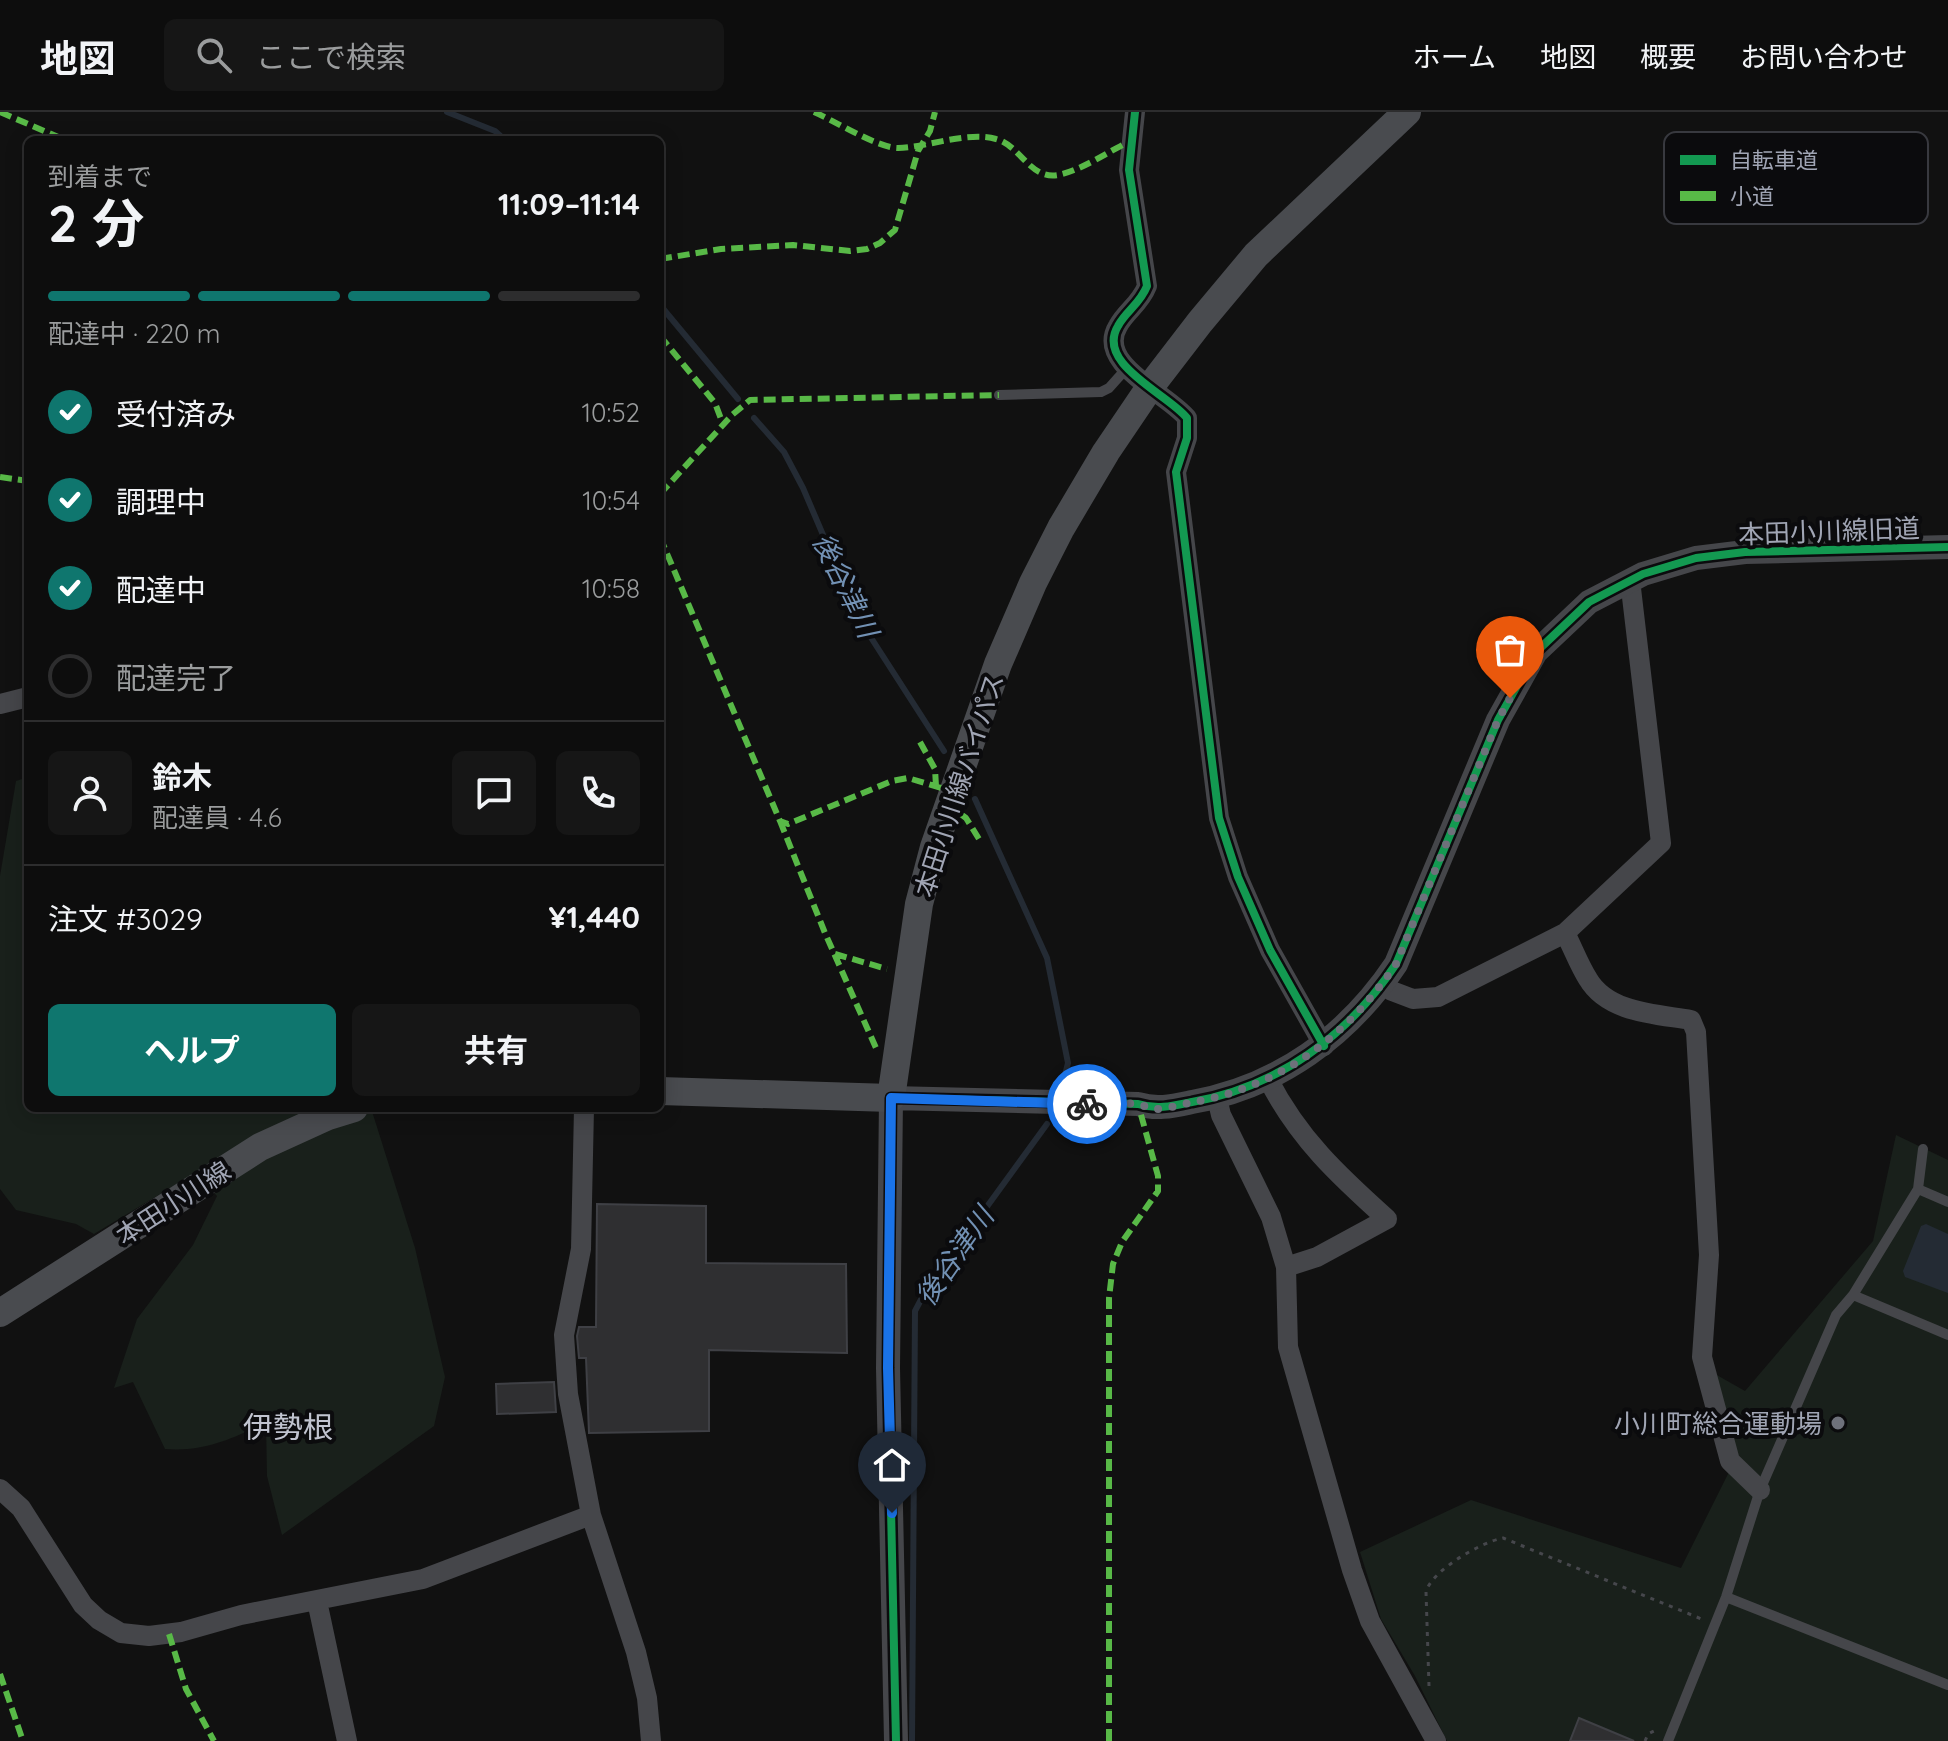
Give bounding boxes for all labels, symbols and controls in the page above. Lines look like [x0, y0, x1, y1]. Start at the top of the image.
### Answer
search box [164, 19, 724, 91]
icon: search [192, 33, 236, 77]
text: 地図 [40, 34, 116, 82]
text: ここで検索 [256, 38, 406, 76]
text: ホーム [1413, 39, 1496, 74]
text: 地図 [1540, 39, 1596, 74]
text: 概要 [1640, 39, 1696, 74]
text: お問い合わせ [1740, 39, 1908, 74]
legend [1664, 132, 1928, 224]
text: 自転車道 [1730, 146, 1818, 174]
text: 到着まで [48, 160, 152, 193]
text: 小道 [1730, 182, 1774, 210]
text: 11:09–11:14 [498, 185, 640, 223]
text: 2 分 [48, 190, 144, 255]
text: 配達中 · 220 m [48, 317, 220, 350]
icon: check [48, 390, 92, 434]
text: 受付済み [116, 395, 236, 433]
text: 10:52 [581, 396, 640, 429]
icon: check [48, 478, 92, 522]
text: 調理中 [116, 483, 206, 521]
text: 10:54 [582, 484, 640, 517]
street label: 本田小川線旧道 [1737, 511, 1921, 551]
water label: 後谷津川 [806, 527, 888, 646]
icon: check [48, 566, 92, 610]
text: 配達中 [116, 571, 206, 609]
text: 10:58 [582, 572, 640, 605]
pin [1476, 616, 1544, 698]
icon: bag [1488, 628, 1532, 672]
text: 配達完了 [116, 659, 236, 697]
street label: 本田小川線バイパス [907, 669, 1011, 901]
button: person [48, 751, 132, 835]
button: chat [452, 751, 536, 835]
button: phone [556, 751, 640, 835]
text: 鈴木 [152, 758, 212, 796]
text: 配達員 · 4.6 [152, 801, 282, 834]
text: ¥1,440 [549, 898, 640, 936]
text: 注文 #3029 [48, 900, 203, 938]
button: ヘルプ [48, 1004, 336, 1096]
button: 共有 [352, 1004, 640, 1096]
courier [1047, 1064, 1127, 1144]
icon: bike [1065, 1082, 1109, 1126]
street label: 本田小川線 [109, 1154, 237, 1252]
water label: 後谷津川 [908, 1198, 1002, 1312]
place label: 小川町総合運動場 [1614, 1407, 1822, 1440]
district label: 伊勢根 [243, 1408, 333, 1446]
marker: 小川町総合運動場 [1829, 1414, 1847, 1432]
pin [858, 1431, 926, 1513]
icon: home [870, 1443, 914, 1487]

